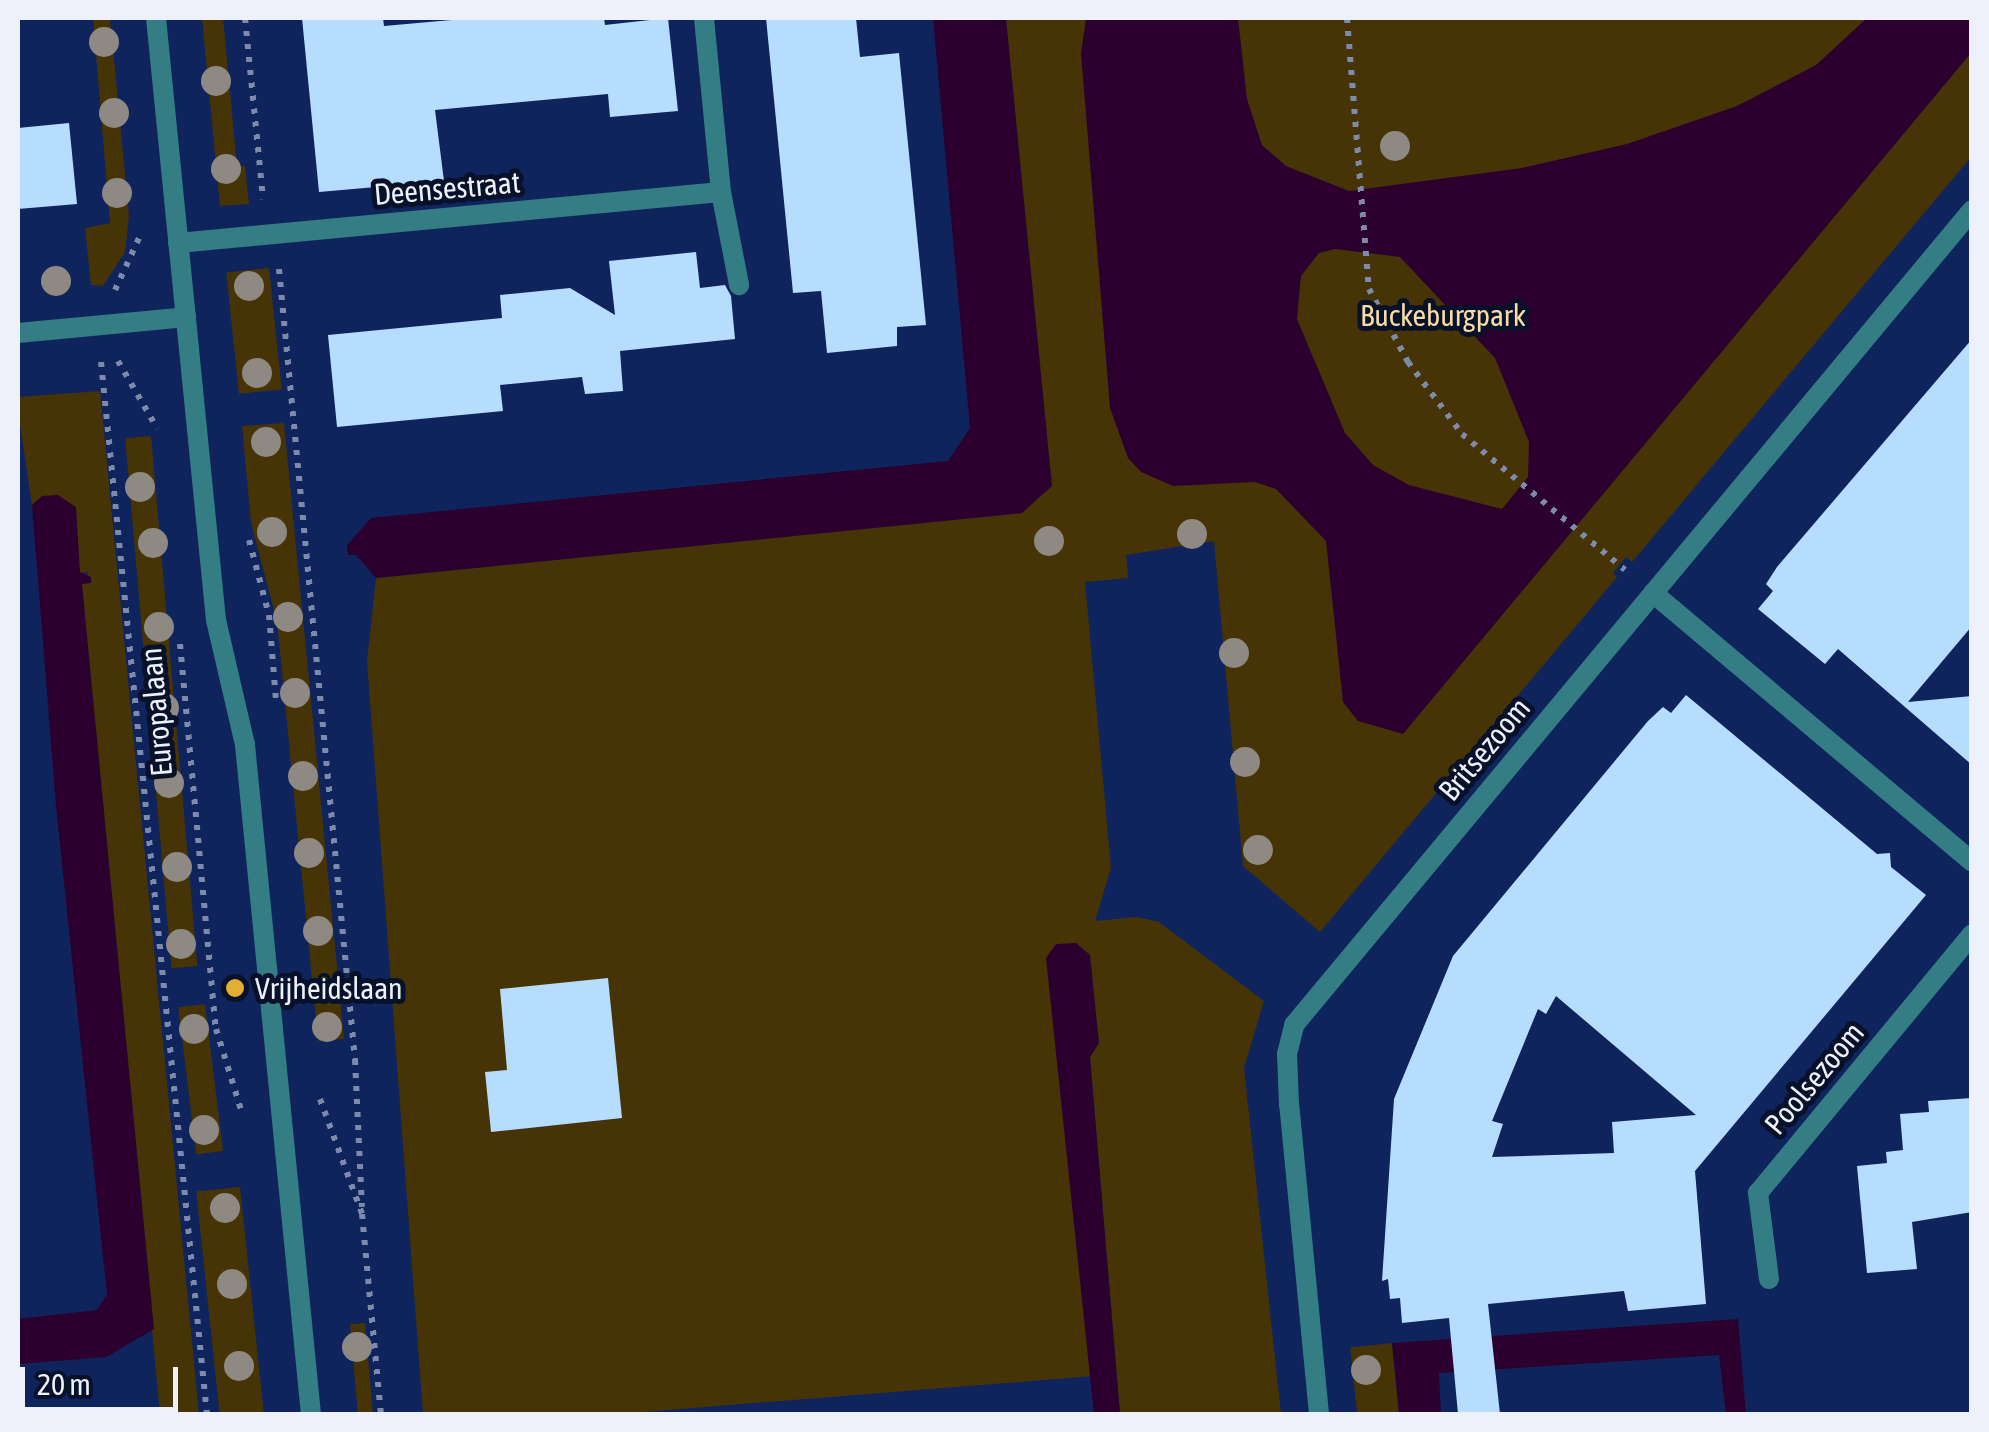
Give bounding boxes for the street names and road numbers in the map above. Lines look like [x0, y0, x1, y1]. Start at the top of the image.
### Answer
street label: Deensestraat [372, 164, 522, 212]
street label: Europalaan [132, 646, 180, 778]
street label: Britsezoom [1431, 690, 1537, 808]
street label: Poolsezoom [1757, 1015, 1871, 1141]

